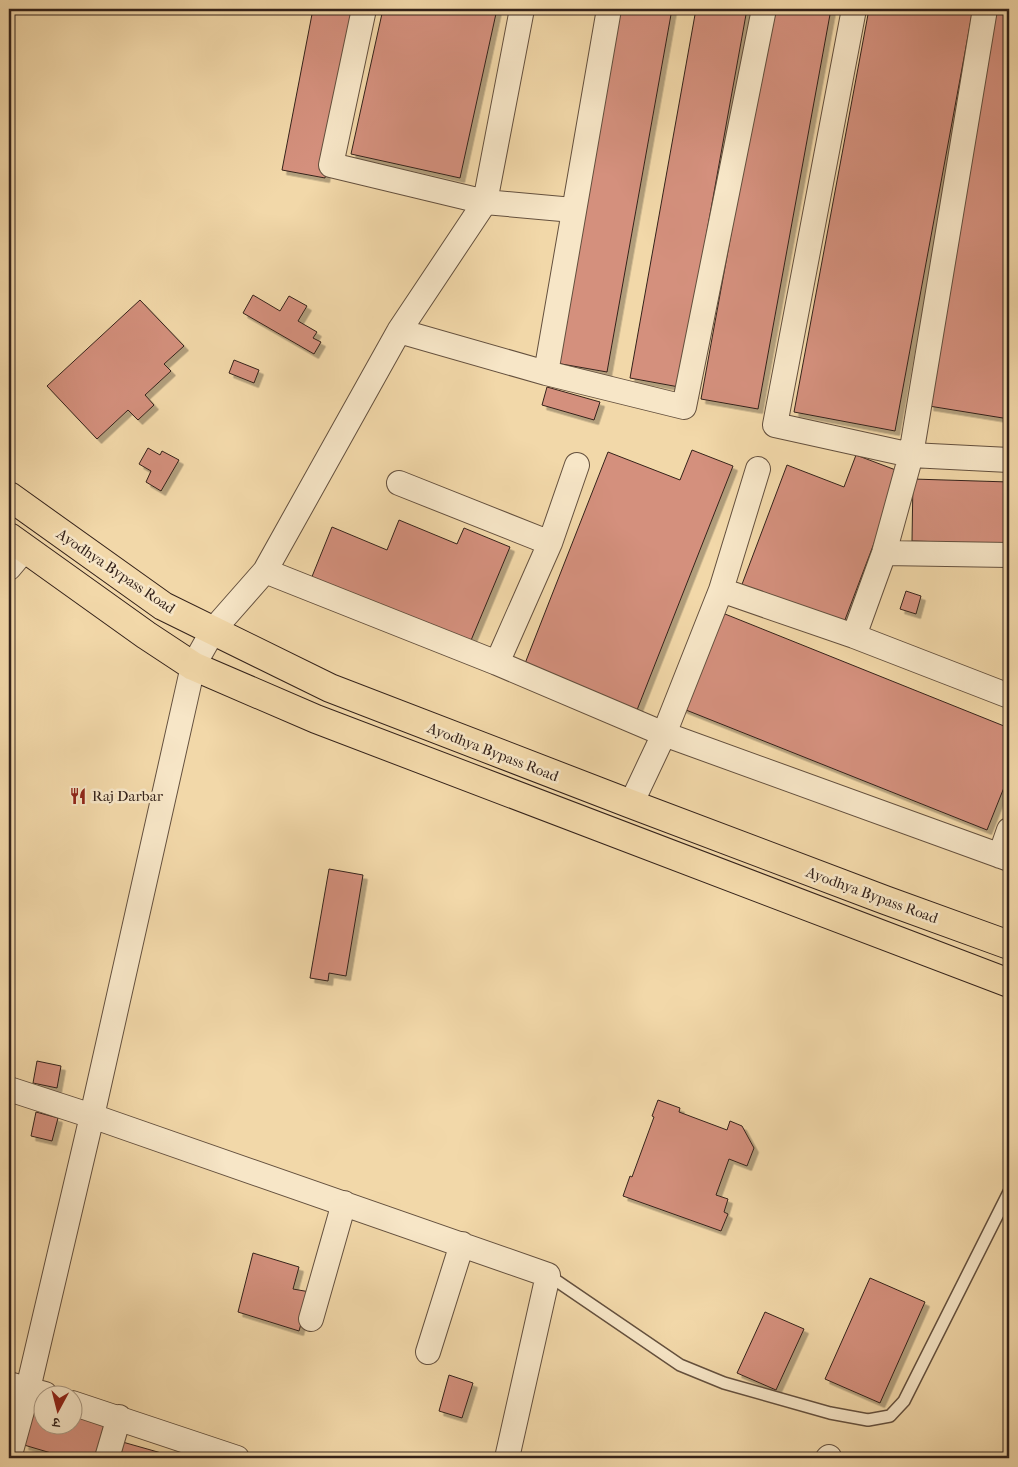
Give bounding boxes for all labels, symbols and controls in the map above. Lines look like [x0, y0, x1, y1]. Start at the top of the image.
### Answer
street label: Ayodhya Bypass Road [53, 524, 179, 618]
street label: Ayodhya Bypass Road [424, 718, 562, 786]
restaurant icon: Raj Darbar [68, 786, 88, 806]
place label: Raj Darbar [92, 787, 164, 805]
street label: Ayodhya Bypass Road [803, 862, 941, 927]
north arrow [32, 1384, 82, 1434]
text: उ [51, 1413, 62, 1431]

